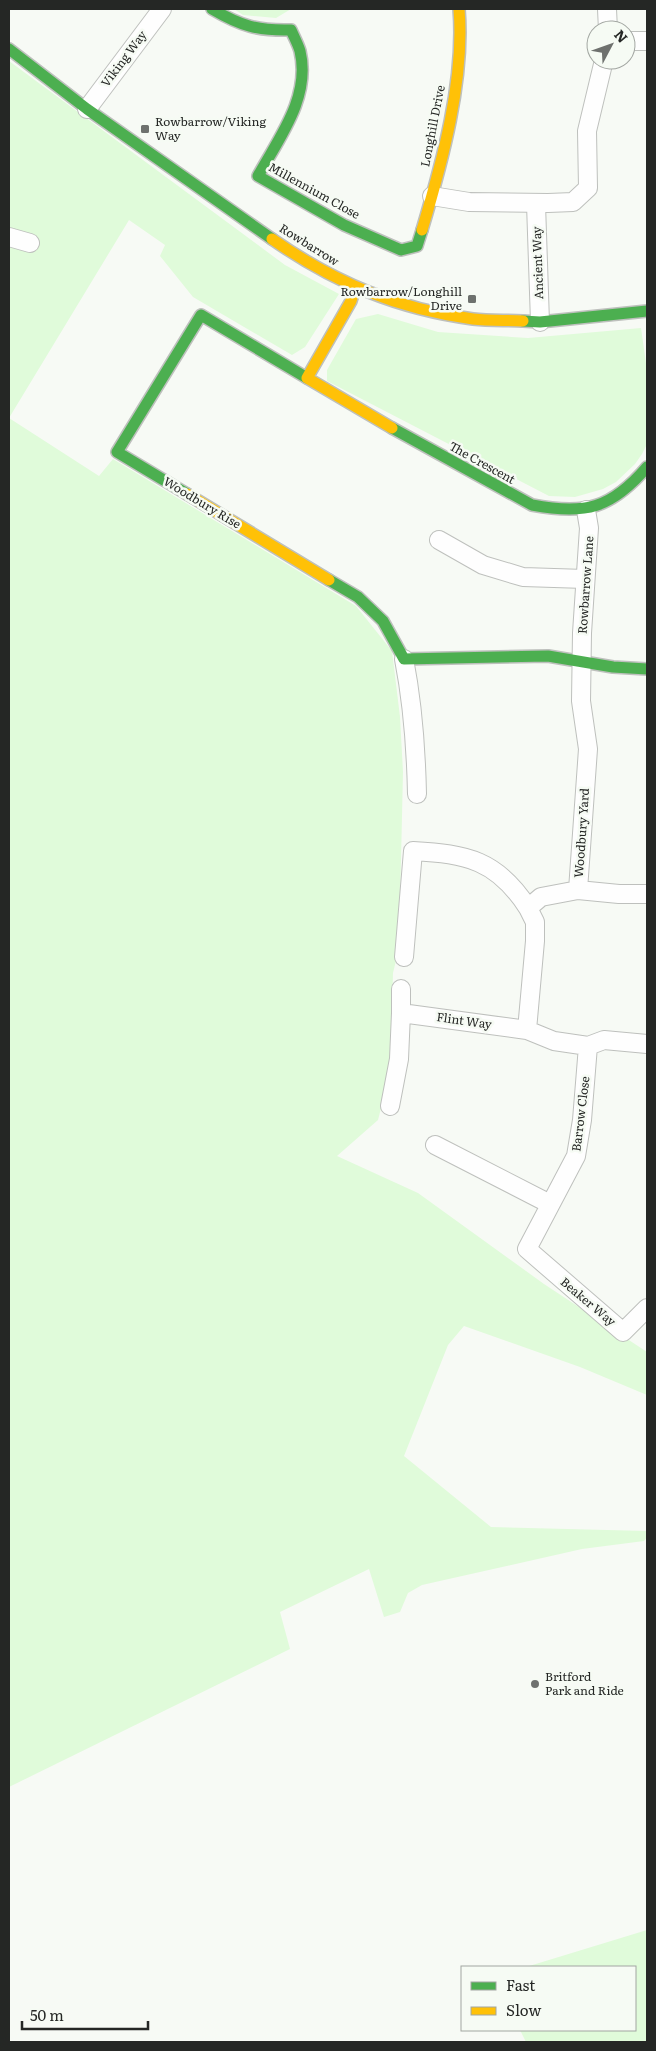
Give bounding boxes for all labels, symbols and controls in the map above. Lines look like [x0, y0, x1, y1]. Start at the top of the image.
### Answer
north arrow [586, 20, 636, 70]
text: N [610, 25, 633, 47]
street label: Viking Way [96, 26, 150, 90]
street label: Longhill Drive [415, 83, 449, 168]
place label: Rowbarrow/Viking Way [155, 112, 266, 144]
marker: Rowbarrow/Viking Way [139, 123, 151, 135]
street label: Millennium Close [266, 158, 363, 223]
street label: Rowbarrow [276, 219, 344, 270]
street label: Ancient Way [527, 226, 547, 300]
place label: Rowbarrow/Longhill Drive [340, 282, 462, 314]
marker: Rowbarrow/Longhill Drive [466, 293, 478, 305]
street label: The Crescent [446, 436, 519, 488]
street label: Woodbury Rise [160, 472, 245, 532]
street label: Rowbarrow Lane [573, 535, 597, 635]
street label: Woodbury Yard [569, 787, 593, 878]
street label: Flint Way [435, 1007, 493, 1033]
street label: Barrow Close [566, 1075, 594, 1153]
street label: Beaker Way [557, 1273, 620, 1330]
place label: Britford Park and Ride [545, 1667, 624, 1699]
marker: Britford Park and Ride [529, 1678, 541, 1690]
legend [461, 1966, 636, 2031]
text: Fast [506, 1973, 535, 1996]
scale bar [22, 1998, 149, 2030]
text: Slow [506, 1998, 541, 2021]
text: 50 m [30, 2003, 64, 2026]

